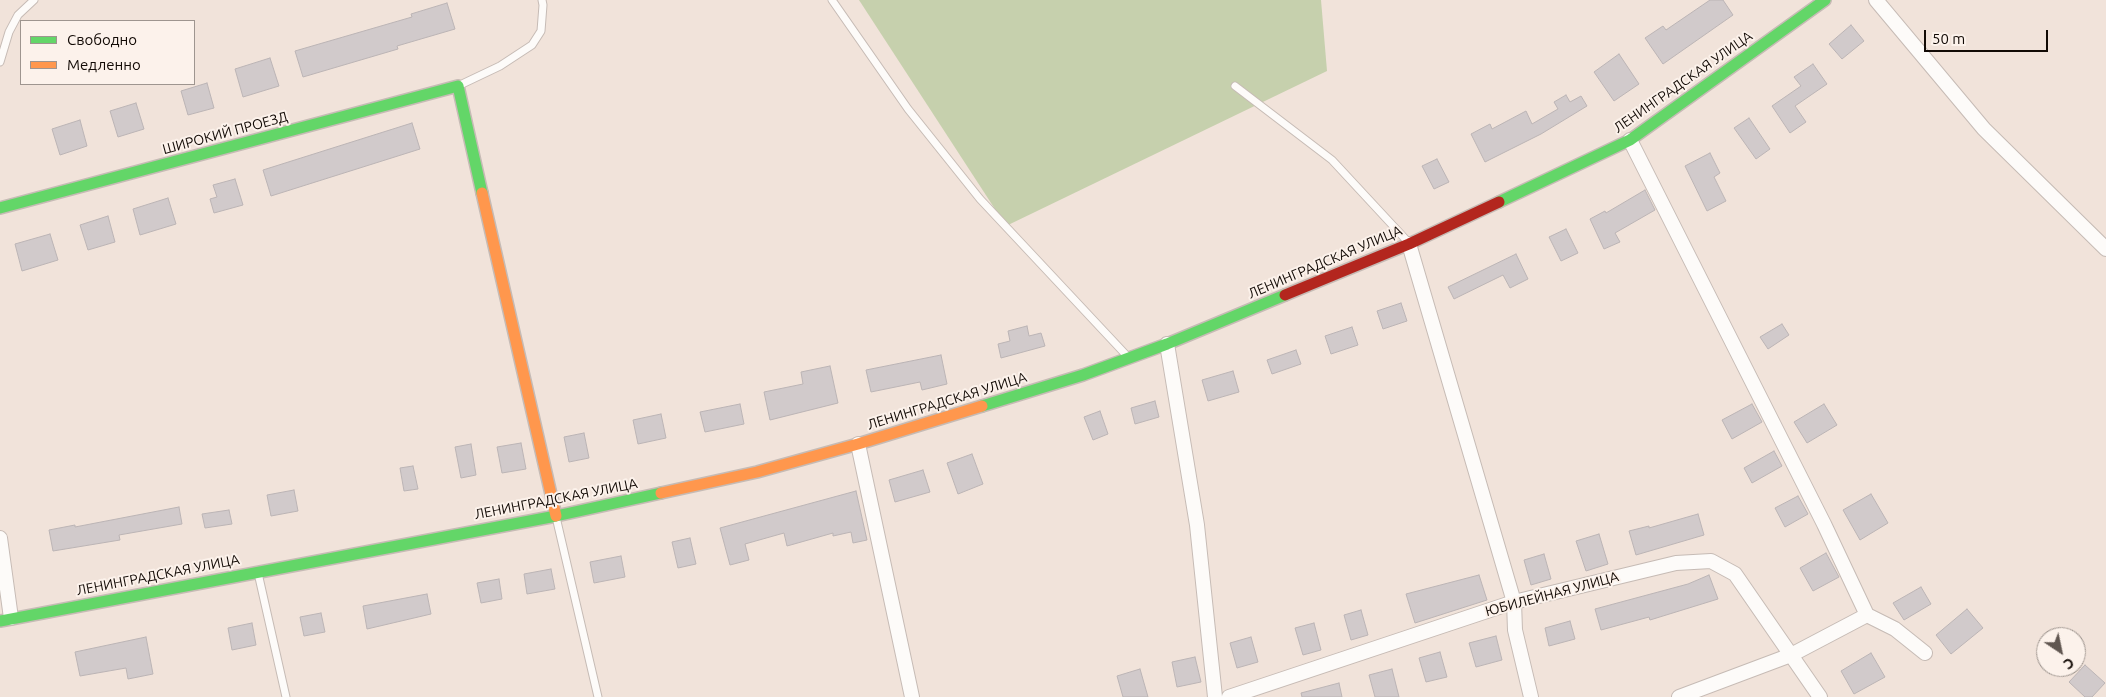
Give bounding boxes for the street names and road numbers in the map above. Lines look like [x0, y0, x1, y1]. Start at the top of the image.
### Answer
street label: ЛЕНИНГРАДСКАЯ УЛИЦА [1610, 28, 1756, 136]
street label: ШИРОКИЙ ПРОЕЗД [161, 108, 289, 158]
street label: ЛЕНИНГРАДСКАЯ УЛИЦА [1245, 222, 1405, 302]
street label: ЛЕНИНГРАДСКАЯ УЛИЦА [865, 369, 1029, 433]
street label: ЛЕНИНГРАДСКАЯ УЛИЦА [473, 475, 639, 523]
street label: ЛЕНИНГРАДСКАЯ УЛИЦА [75, 551, 241, 599]
street label: ЮБИЛЕЙНАЯ УЛИЦА [1483, 568, 1621, 620]

